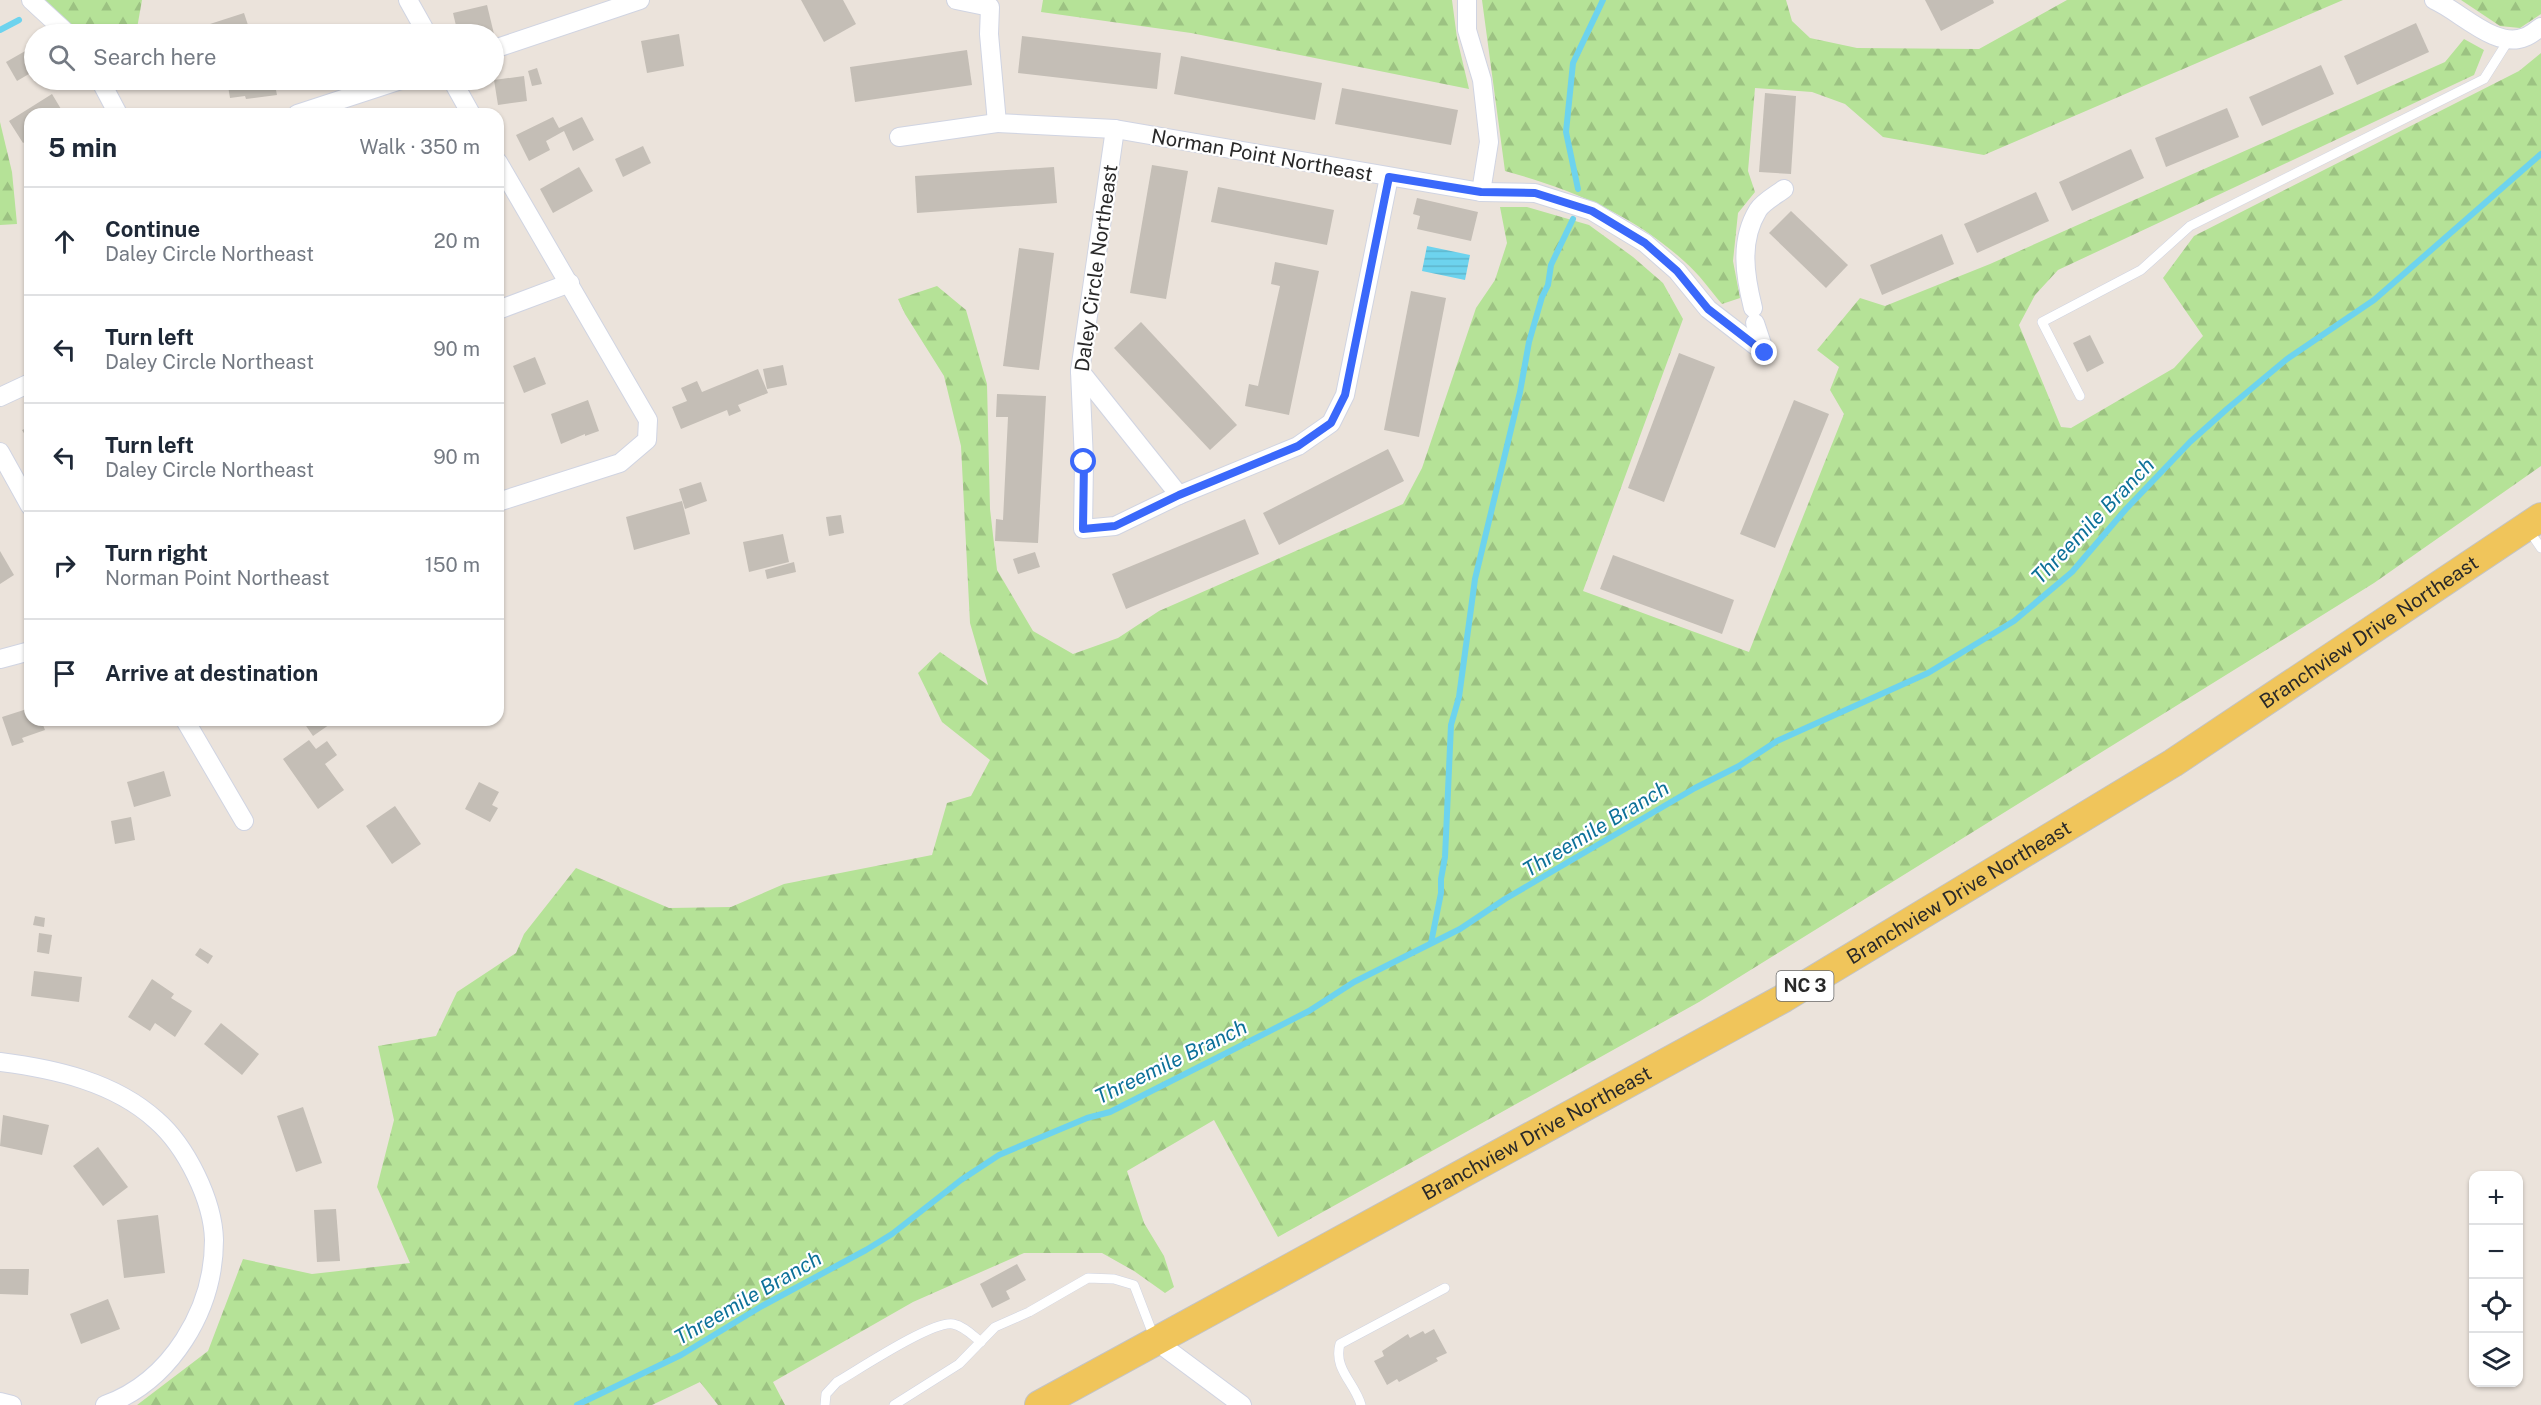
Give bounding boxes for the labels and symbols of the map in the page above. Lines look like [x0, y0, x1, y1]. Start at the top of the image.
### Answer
street label: Norman Point Northeast [1149, 124, 1375, 186]
street label: Daley Circle Northeast [1070, 163, 1122, 373]
route end [1751, 339, 1777, 365]
route start [1070, 448, 1096, 474]
water label: Threemile Branch [2026, 452, 2159, 589]
street label: Branchview Drive Northeast [2255, 550, 2483, 714]
water label: Threemile Branch [1518, 775, 1673, 882]
street label: Branchview Drive Northeast [1842, 816, 2075, 969]
road number: NC 3 [1776, 971, 1834, 1001]
water label: Threemile Branch [1091, 1014, 1251, 1109]
street label: Branchview Drive Northeast [1418, 1061, 1655, 1205]
water label: Threemile Branch [670, 1245, 826, 1350]

